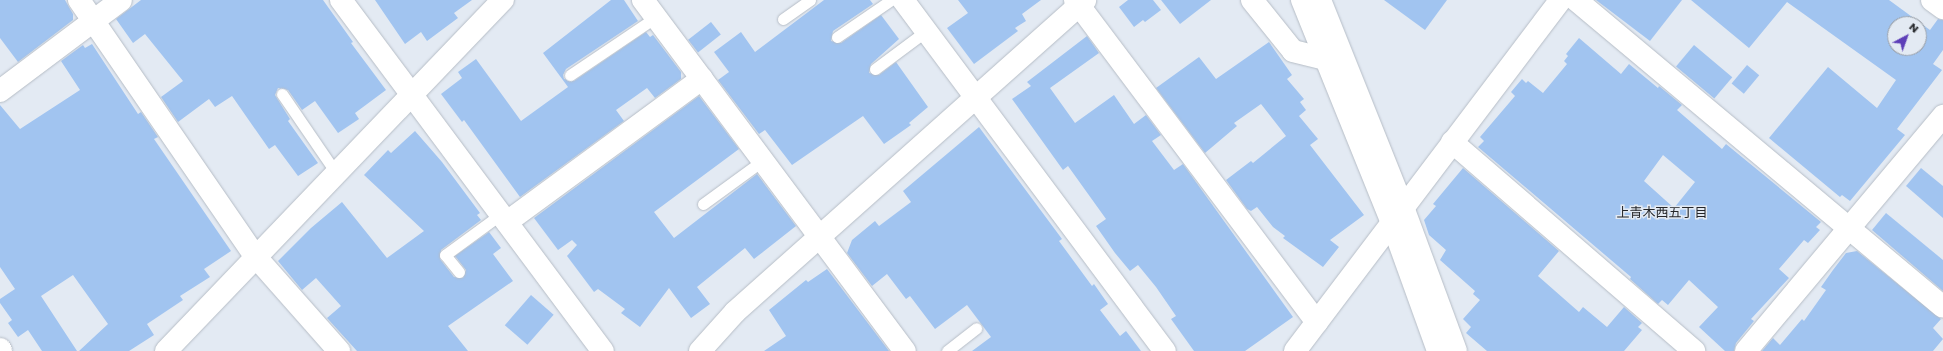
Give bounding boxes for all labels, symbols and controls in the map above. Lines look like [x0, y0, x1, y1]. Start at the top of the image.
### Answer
north arrow [1887, 16, 1927, 56]
text: N [1906, 19, 1923, 36]
district label: 上青木西五丁目 [1617, 205, 1707, 221]

